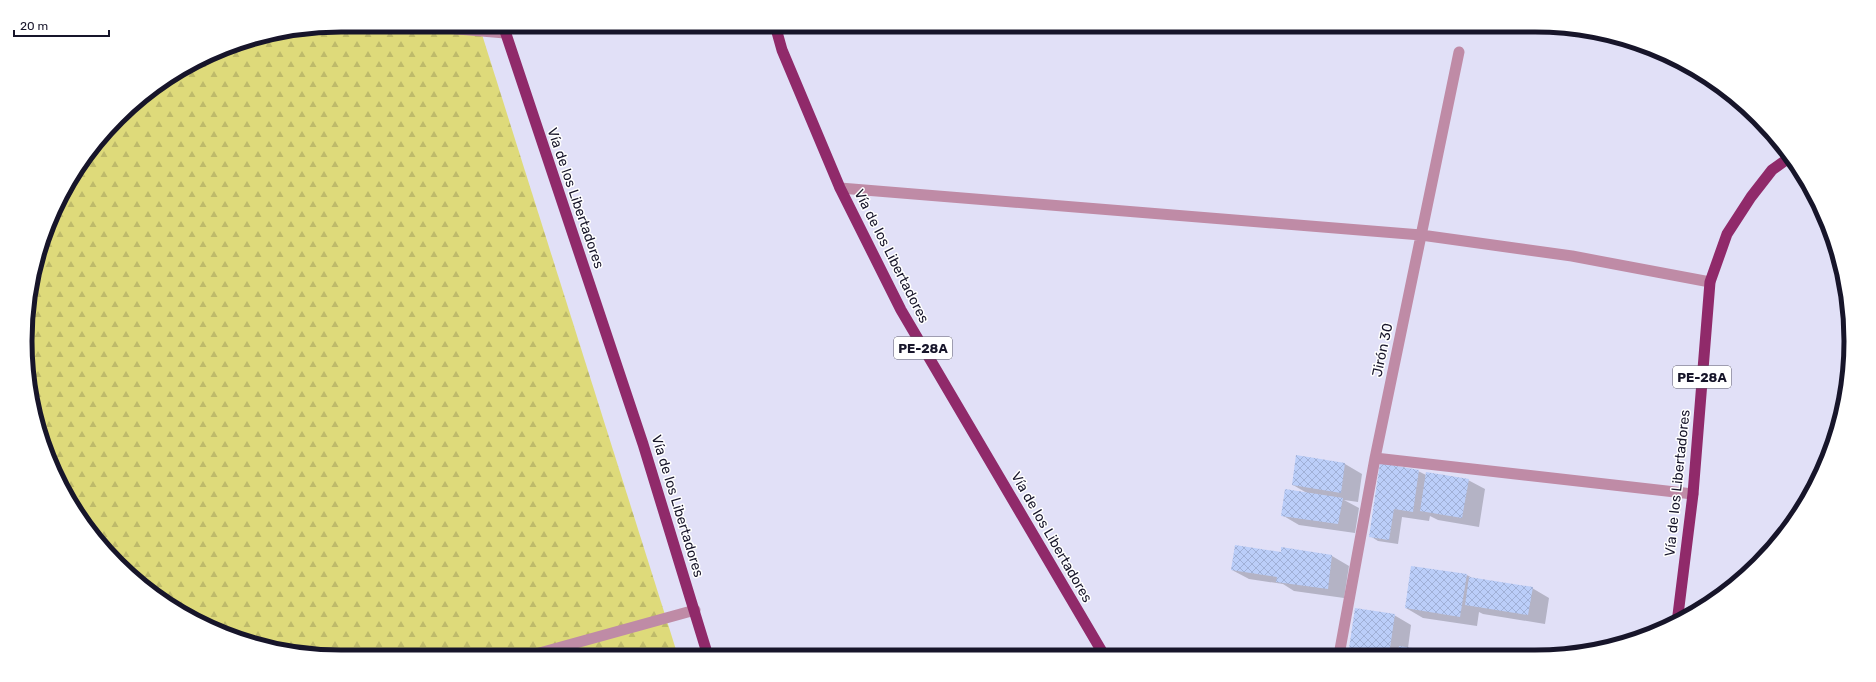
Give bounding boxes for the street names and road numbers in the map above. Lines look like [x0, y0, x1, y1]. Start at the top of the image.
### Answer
street label: Vía de los Libertadores [543, 126, 608, 271]
street label: Vía de los Libertadores [850, 187, 933, 326]
street label: Jirón 30 [1368, 321, 1397, 379]
road number: PE-28A [894, 337, 952, 359]
road number: PE-28A [1673, 366, 1731, 388]
street label: Vía de los Libertadores [1661, 409, 1694, 557]
street label: Vía de los Libertadores [648, 433, 707, 579]
street label: Vía de los Libertadores [1007, 469, 1096, 605]

